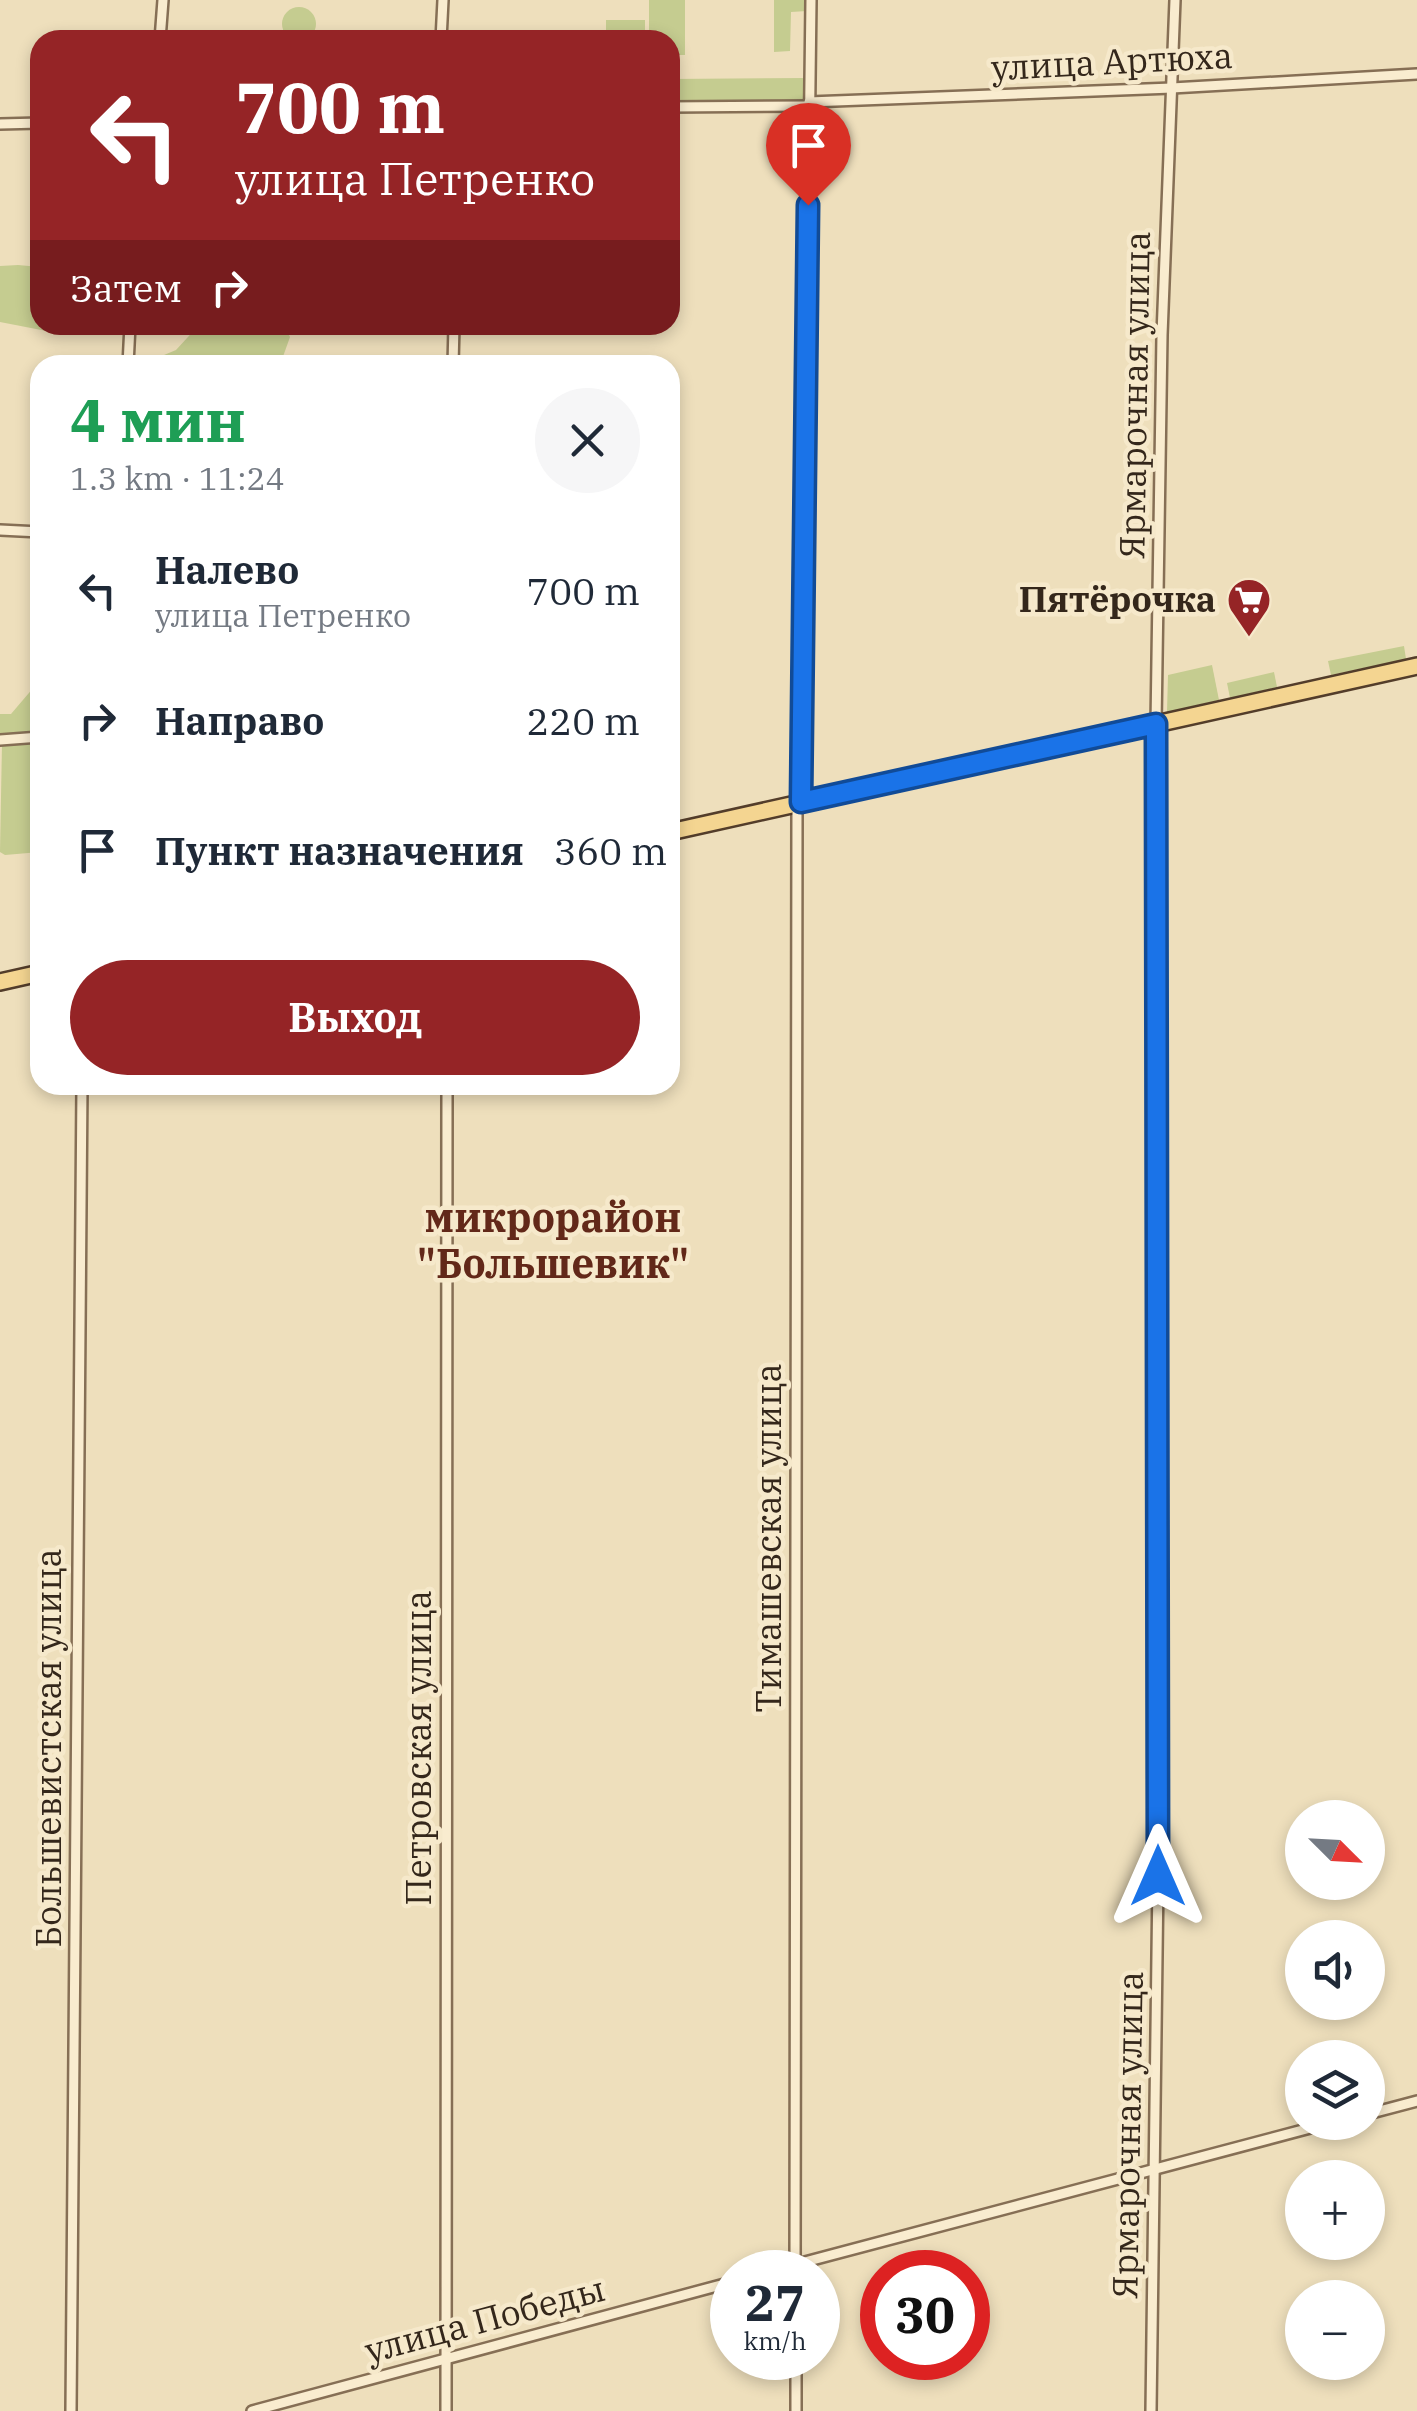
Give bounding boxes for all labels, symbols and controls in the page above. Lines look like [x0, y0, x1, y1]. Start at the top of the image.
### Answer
street label: улица Артюха [990, 32, 1234, 90]
text: 700 m [235, 61, 445, 152]
icon: left [70, 70, 200, 200]
pin [766, 103, 851, 206]
icon: arrive [781, 118, 836, 173]
text: улица Петренко [235, 149, 595, 207]
street label: Ярмарочная улица [1108, 231, 1160, 559]
icon: right [202, 260, 257, 315]
text: Затем [70, 263, 182, 312]
text: 4 мин [70, 380, 246, 459]
button: close [535, 388, 640, 493]
text: 1.3 km · 11:24 [70, 457, 285, 499]
text: Налево [155, 545, 299, 594]
icon: left [70, 563, 125, 618]
text: 700 m [527, 566, 640, 615]
place label: Пятёрочка [1019, 576, 1216, 622]
supermarket icon: Пятёрочка [1226, 577, 1272, 638]
text: улица Петренко [155, 594, 411, 636]
icon: right [70, 693, 125, 748]
text: Направо [155, 696, 324, 745]
text: 220 m [527, 696, 640, 745]
icon: arrive [70, 823, 125, 878]
text: Пункт назначения [155, 826, 524, 875]
text: 360 m [554, 826, 667, 875]
button: Выход [70, 960, 640, 1075]
district label: микрорайон "Большевик" [417, 1191, 689, 1289]
street label: Тимашевская улица [745, 1363, 791, 1713]
street label: Большевистская улица [25, 1548, 71, 1948]
street label: Петровская улица [395, 1590, 441, 1906]
north arrow [1285, 1800, 1385, 1900]
map controls [1285, 1800, 1385, 2380]
position arrow [1106, 1824, 1210, 1928]
button: sound [1285, 1920, 1385, 2020]
street label: Ярмарочная улица [1101, 1971, 1153, 2299]
button: layers [1285, 2040, 1385, 2140]
button: + [1285, 2160, 1385, 2260]
speed limit sign: 30 [860, 2250, 990, 2380]
street label: улица Победы [360, 2265, 610, 2373]
text: 27 [745, 2270, 805, 2335]
button: − [1285, 2280, 1385, 2380]
text: km/h [743, 2324, 807, 2357]

